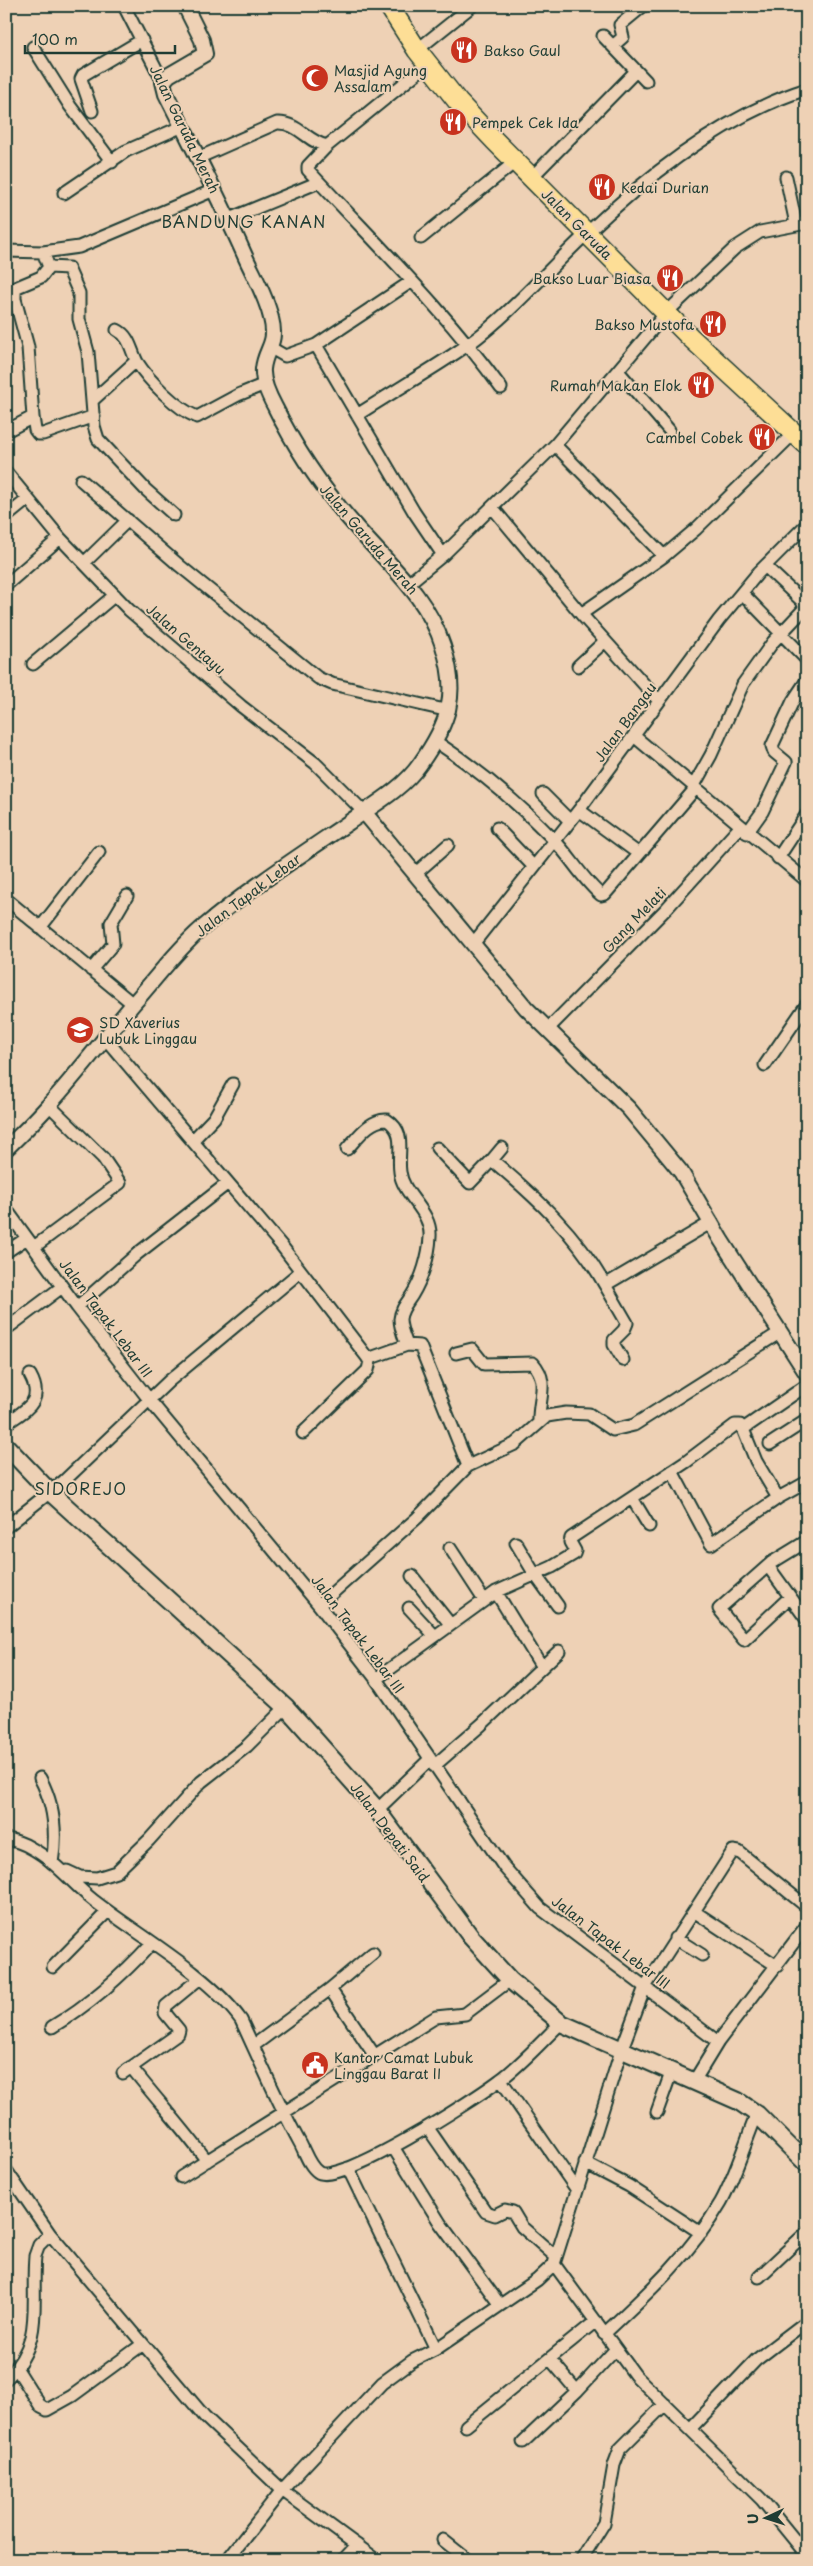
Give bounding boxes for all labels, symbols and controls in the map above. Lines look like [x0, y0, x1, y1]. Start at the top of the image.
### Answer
scale bar [25, 22, 175, 54]
text: 100 m [32, 27, 78, 50]
restaurant icon: Bakso Gaul [449, 35, 479, 65]
place label: Bakso Gaul [483, 40, 561, 61]
place label: Masjid Agung Assalam [334, 60, 427, 97]
street label: Jalan Garuda Merah [145, 61, 225, 197]
mosque icon: Masjid Agung Assalam [300, 63, 330, 93]
restaurant icon: Pempek Cek Ida [438, 107, 468, 137]
place label: Pempek Cek Ida [472, 112, 579, 133]
restaurant icon: Kedai Durian [587, 172, 617, 202]
place label: Kedai Durian [621, 177, 709, 198]
street label: Jalan Garuda [537, 184, 618, 265]
district label: BANDUNG KANAN [162, 209, 326, 233]
restaurant icon: Bakso Luar Biasa [655, 263, 685, 293]
place label: Bakso Luar Biasa [532, 268, 651, 289]
restaurant icon: Bakso Mustofa [698, 309, 728, 339]
place label: Bakso Mustofa [594, 314, 694, 335]
restaurant icon: Rumah Makan Elok [686, 370, 716, 400]
place label: Rumah Makan Elok [550, 375, 682, 396]
restaurant icon: Cambel Cobek [747, 422, 777, 452]
place label: Cambel Cobek [646, 427, 743, 448]
street label: Jalan Garuda Merah [315, 479, 423, 599]
street label: Jalan Gentayu [142, 599, 230, 679]
street label: Jalan Bangau [589, 678, 661, 766]
street label: Jalan Tapak Lebar [191, 848, 306, 942]
street label: Gang Melati [597, 882, 671, 958]
place label: SD Xaverius Lubuk Linggau [99, 1012, 197, 1049]
school or university icon: SD Xaverius Lubuk Linggau [65, 1015, 95, 1045]
street label: Jalan Tapak Lebar III [54, 1254, 158, 1382]
district label: SIDOREJO [35, 1476, 127, 1500]
street label: Jalan Tapak Lebar III [306, 1570, 410, 1698]
street label: Jalan Depati Said [345, 1778, 435, 1887]
street label: Jalan Tapak Lebar III [547, 1890, 675, 1994]
place label: Kantor Camat Lubuk Linggau Barat II [334, 2047, 474, 2084]
public building icon: Kantor Camat Lubuk Linggau Barat II [300, 2050, 330, 2080]
north arrow [740, 2494, 790, 2544]
text: U [742, 2513, 763, 2525]

